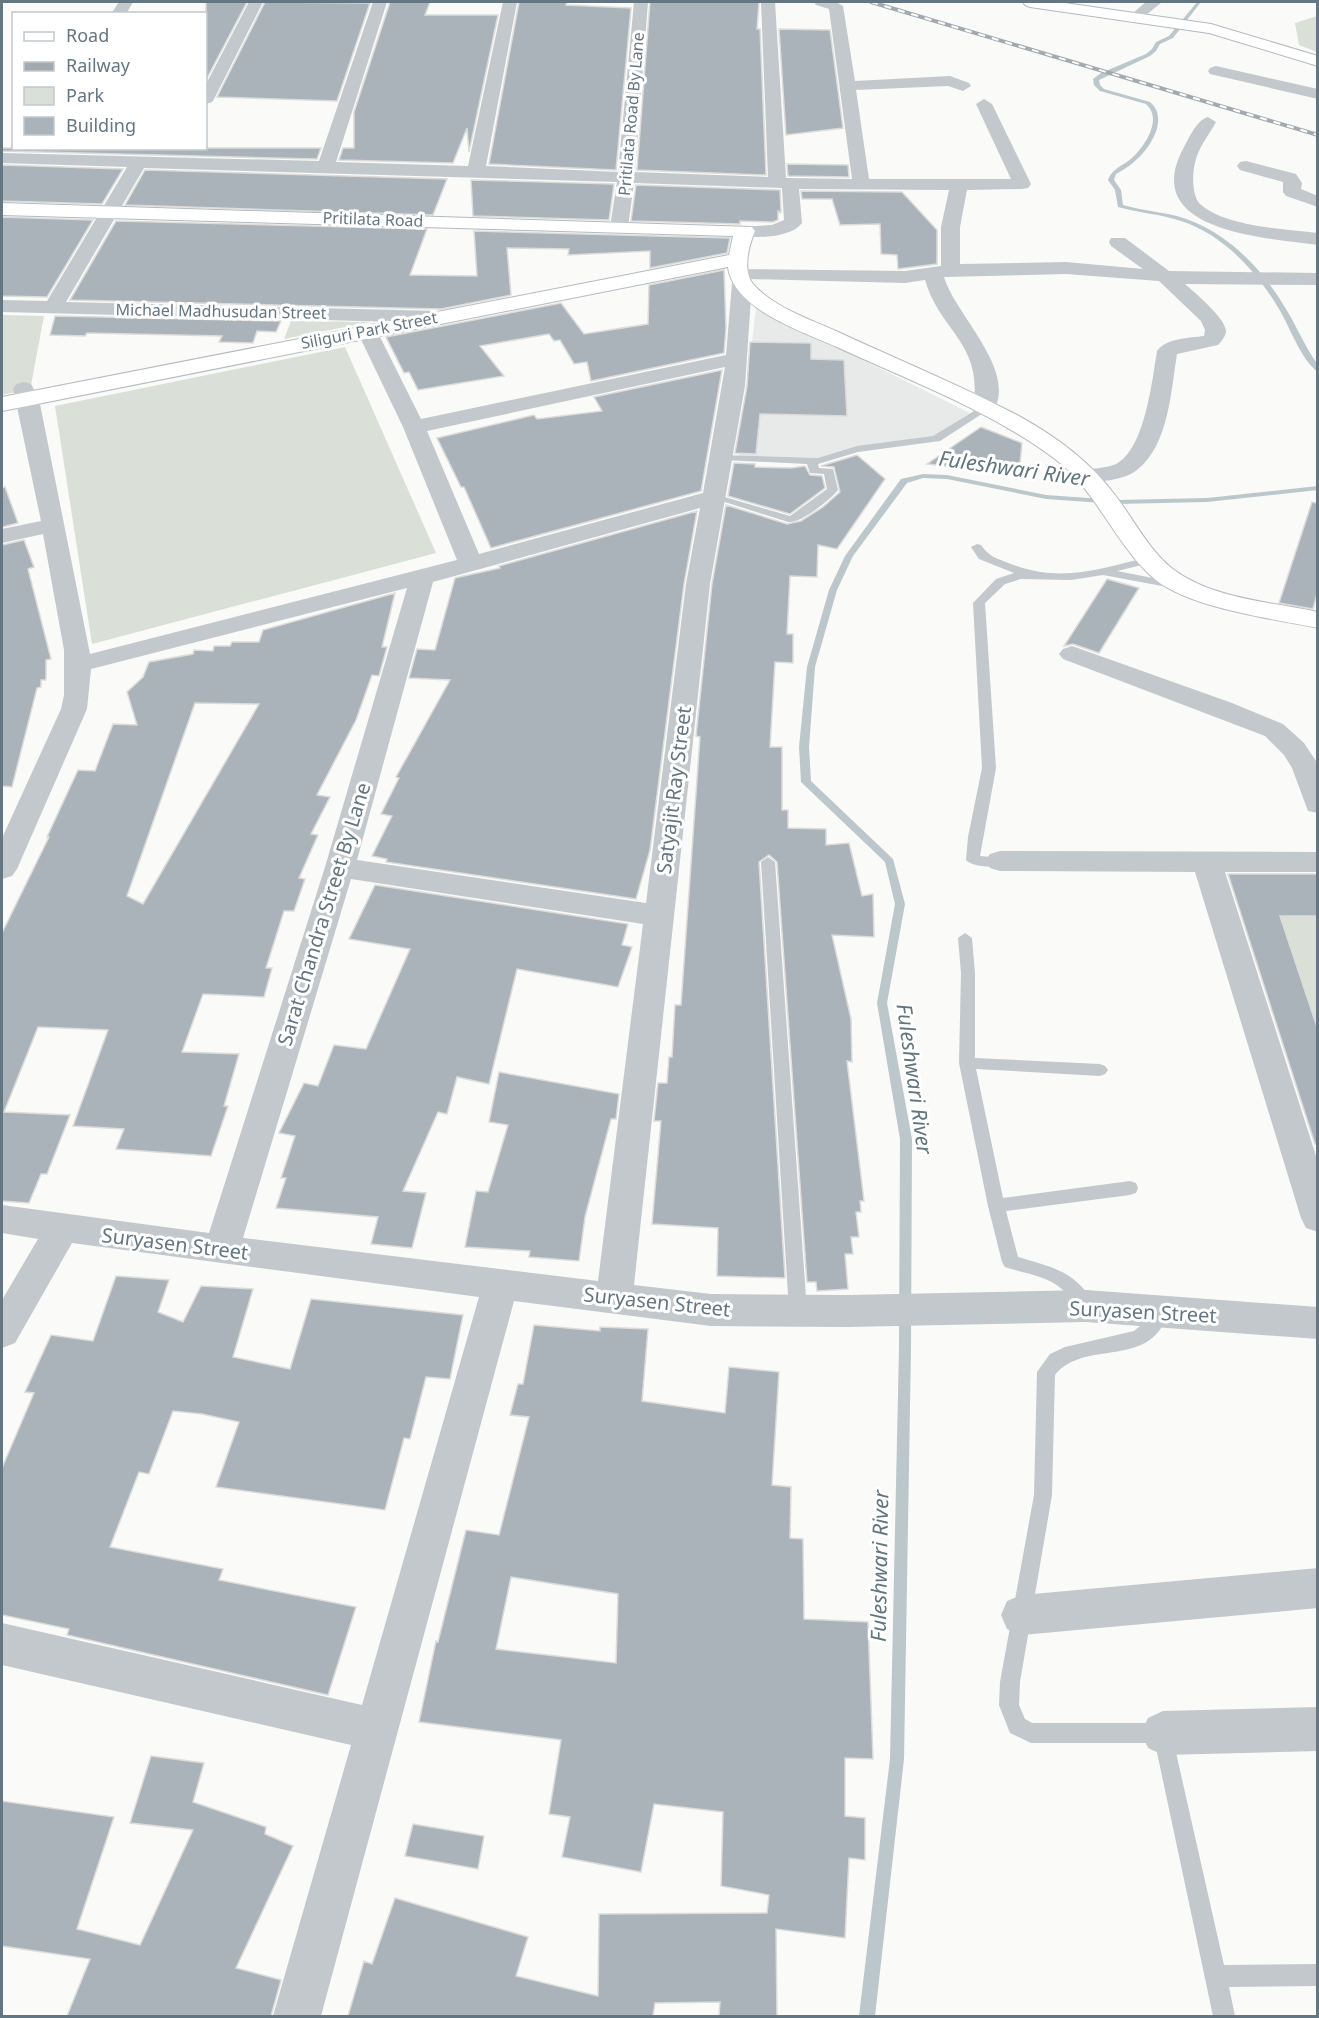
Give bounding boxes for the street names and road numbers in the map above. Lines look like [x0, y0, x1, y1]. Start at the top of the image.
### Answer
street label: Pritilata Road By Lane [613, 31, 649, 197]
street label: Pritilata Road [322, 206, 424, 232]
street label: Michael Madhusudan Street [115, 298, 327, 324]
street label: Siliguri Park Street [299, 306, 439, 354]
street label: Satyajit Ray Street [650, 705, 697, 875]
street label: Sarat Chandra Street By Lane [271, 779, 376, 1049]
street label: Suryasen Street [100, 1221, 250, 1266]
street label: Suryasen Street [582, 1280, 732, 1323]
street label: Suryasen Street [1069, 1294, 1217, 1329]

